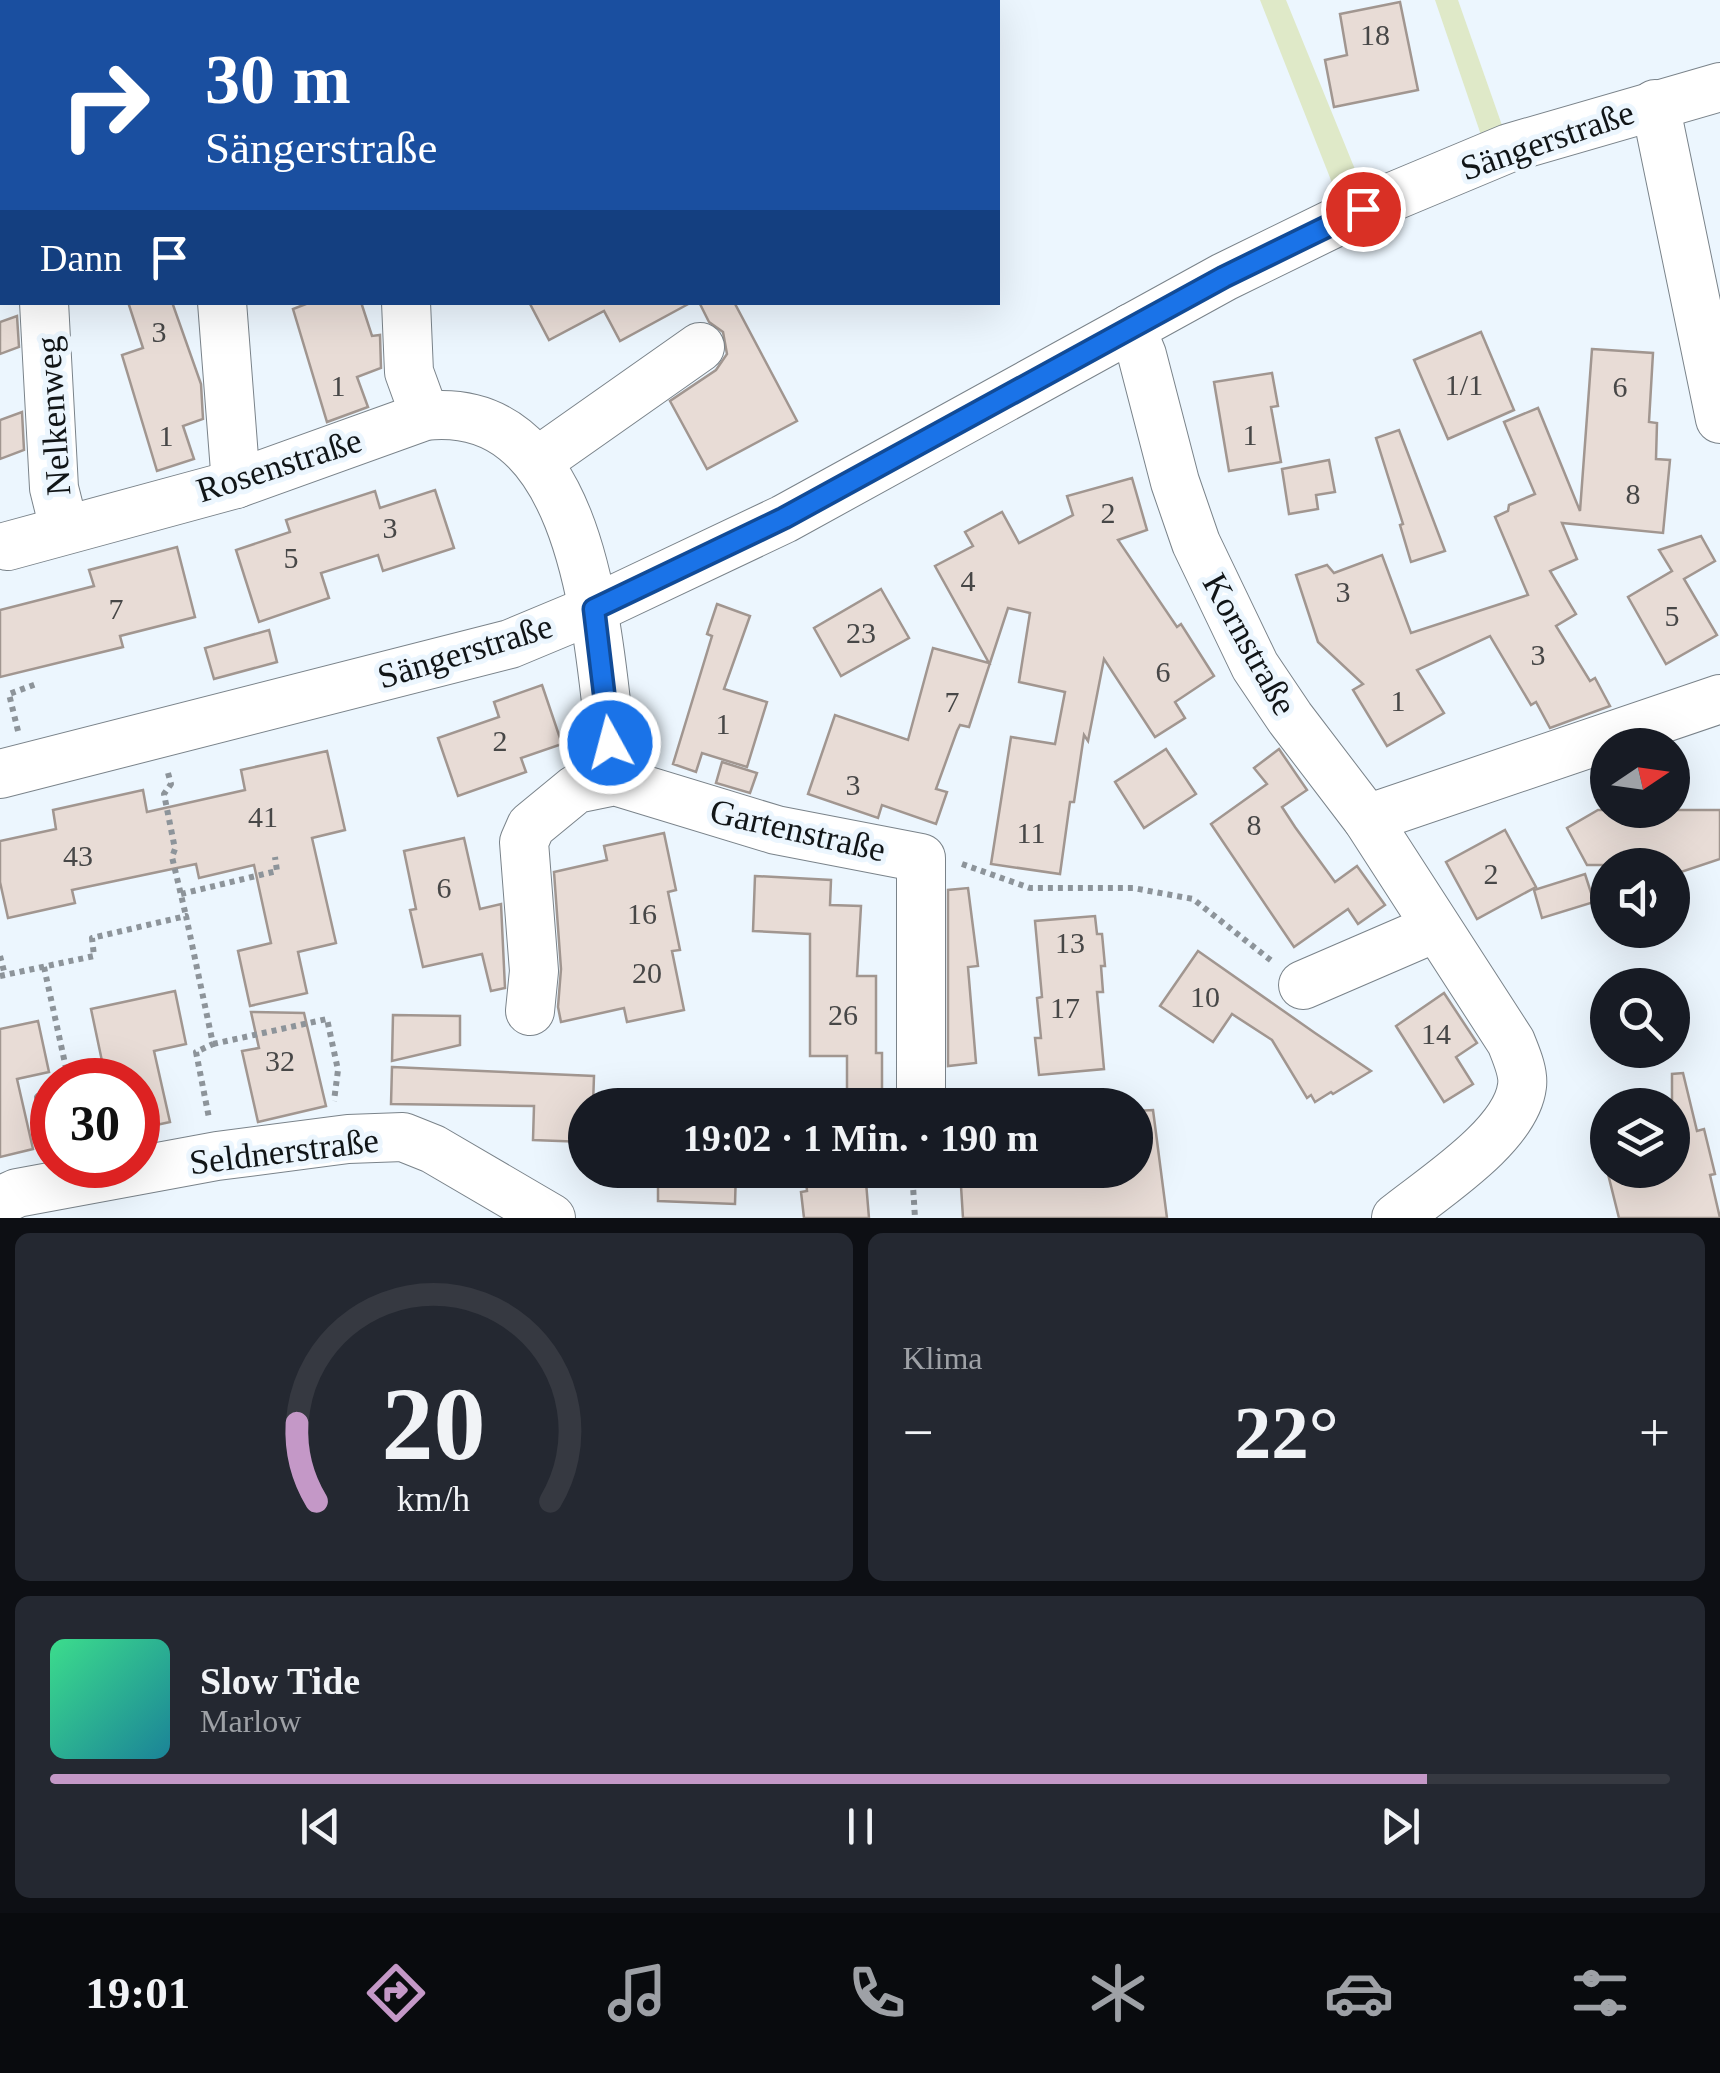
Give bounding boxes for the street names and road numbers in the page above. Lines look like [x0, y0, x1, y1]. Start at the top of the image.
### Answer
street label: Sängerstraße [1455, 93, 1639, 188]
street label: Nelkenweg [28, 335, 79, 497]
street label: Rosenstraße [192, 420, 367, 510]
street label: Kornstraße [1195, 567, 1304, 722]
street label: Sängerstraße [373, 606, 557, 697]
street label: Gartenstraße [706, 791, 889, 870]
street label: Seldnerstraße [187, 1121, 381, 1182]

